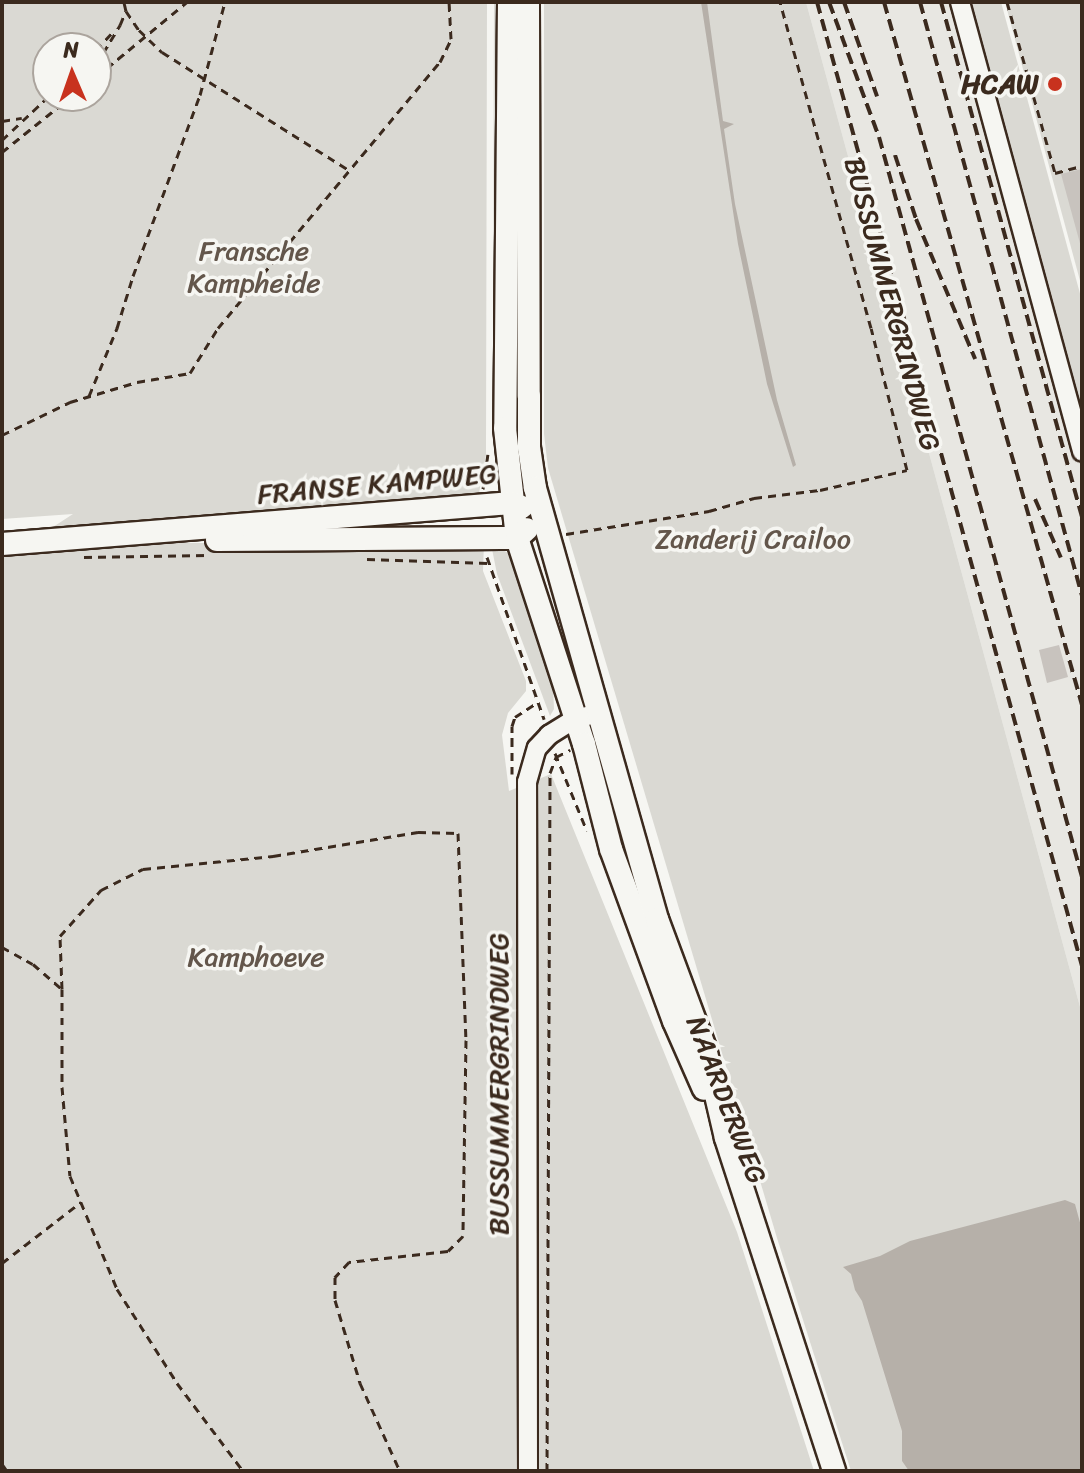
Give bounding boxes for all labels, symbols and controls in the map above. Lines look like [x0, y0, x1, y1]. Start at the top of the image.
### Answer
text: N [63, 30, 80, 69]
north arrow [32, 32, 112, 112]
place label: HCAW [961, 67, 1039, 101]
marker: HCAW [1046, 75, 1064, 93]
street label: BUSSUMMERGRINDWEG [837, 153, 947, 455]
park label: Fransche Kampheide [187, 234, 321, 300]
street label: FRANSE KAMPWEG [256, 457, 498, 511]
park label: Zanderij Crailoo [655, 522, 851, 556]
street label: BUSSUMMERGRINDWEG [482, 933, 516, 1235]
park label: Kamphoeve [187, 940, 325, 974]
street label: NAARDERWEG [679, 1011, 773, 1189]

